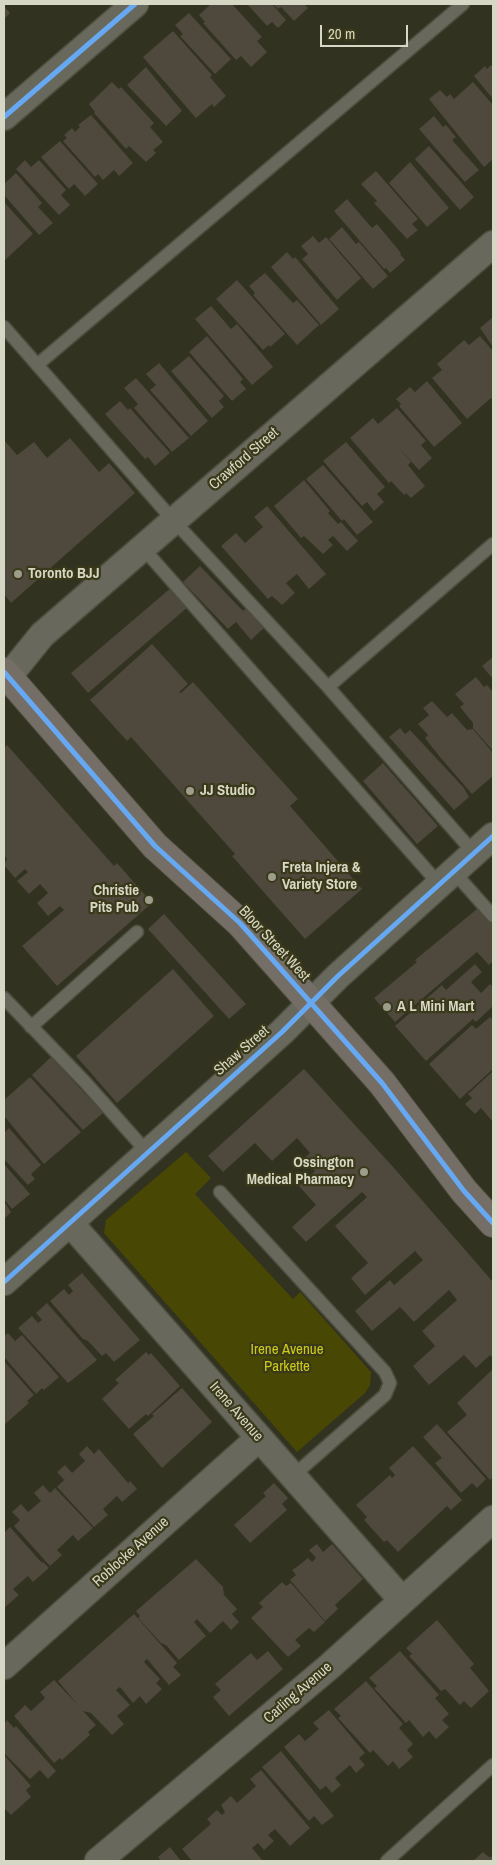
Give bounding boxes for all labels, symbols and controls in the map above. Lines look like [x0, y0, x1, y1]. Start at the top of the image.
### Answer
scale bar [322, 15, 410, 47]
text: 20 m [328, 23, 355, 44]
street label: Crawford Street [206, 424, 282, 494]
place label: Toronto BJJ [28, 565, 100, 583]
marker: Toronto BJJ [12, 568, 24, 580]
place label: JJ Studio [200, 782, 255, 800]
marker: JJ Studio [184, 785, 196, 797]
place label: Freta Injera & Variety Store [282, 859, 361, 894]
marker: Freta Injera & Variety Store [266, 871, 278, 883]
place label: Christie Pits Pub [90, 882, 139, 917]
marker: Christie Pits Pub [143, 894, 155, 906]
street label: Bloor Street West [235, 903, 313, 985]
place label: A L Mini Mart [397, 998, 474, 1016]
marker: A L Mini Mart [381, 1001, 393, 1013]
street label: Shaw Street [211, 1022, 273, 1080]
place label: Ossington Medical Pharmacy [247, 1154, 354, 1189]
marker: Ossington Medical Pharmacy [358, 1166, 370, 1178]
park label: Irene Avenue Parkette [251, 1341, 323, 1376]
street label: Irene Avenue [205, 1379, 267, 1445]
street label: Roblocke Avenue [89, 1513, 173, 1591]
street label: Carling Avenue [260, 1658, 336, 1728]

